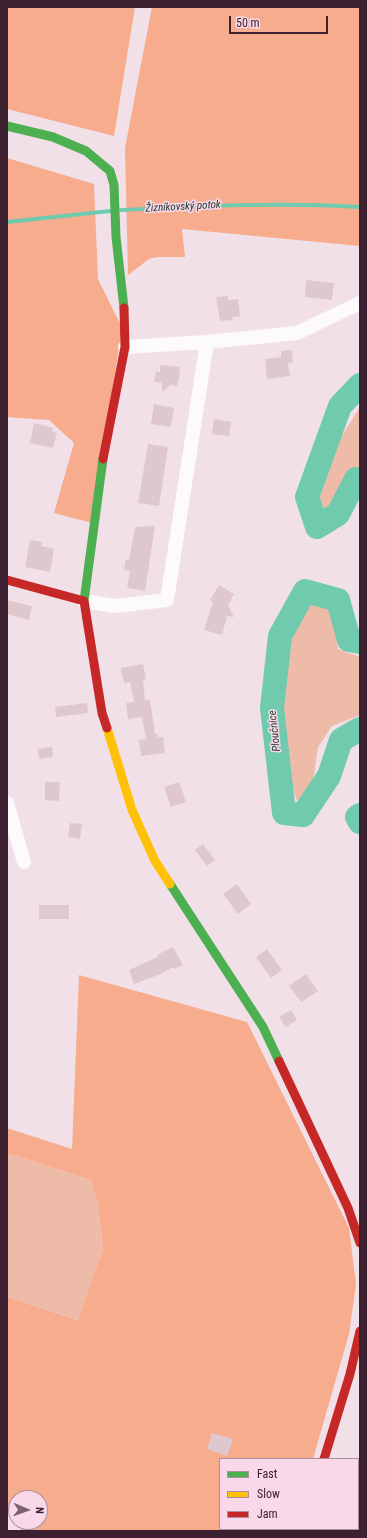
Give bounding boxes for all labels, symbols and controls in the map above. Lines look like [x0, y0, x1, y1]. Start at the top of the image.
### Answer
scale bar [231, 8, 330, 34]
text: 50 m [236, 16, 260, 30]
water label: Žizníkovský potok [145, 198, 221, 216]
water label: Ploučnice [266, 710, 284, 752]
legend [219, 1458, 359, 1530]
text: Fast [257, 1467, 277, 1481]
text: Slow [257, 1487, 280, 1501]
north arrow [8, 1490, 48, 1530]
text: N [33, 1507, 46, 1514]
text: Jam [257, 1507, 278, 1521]

